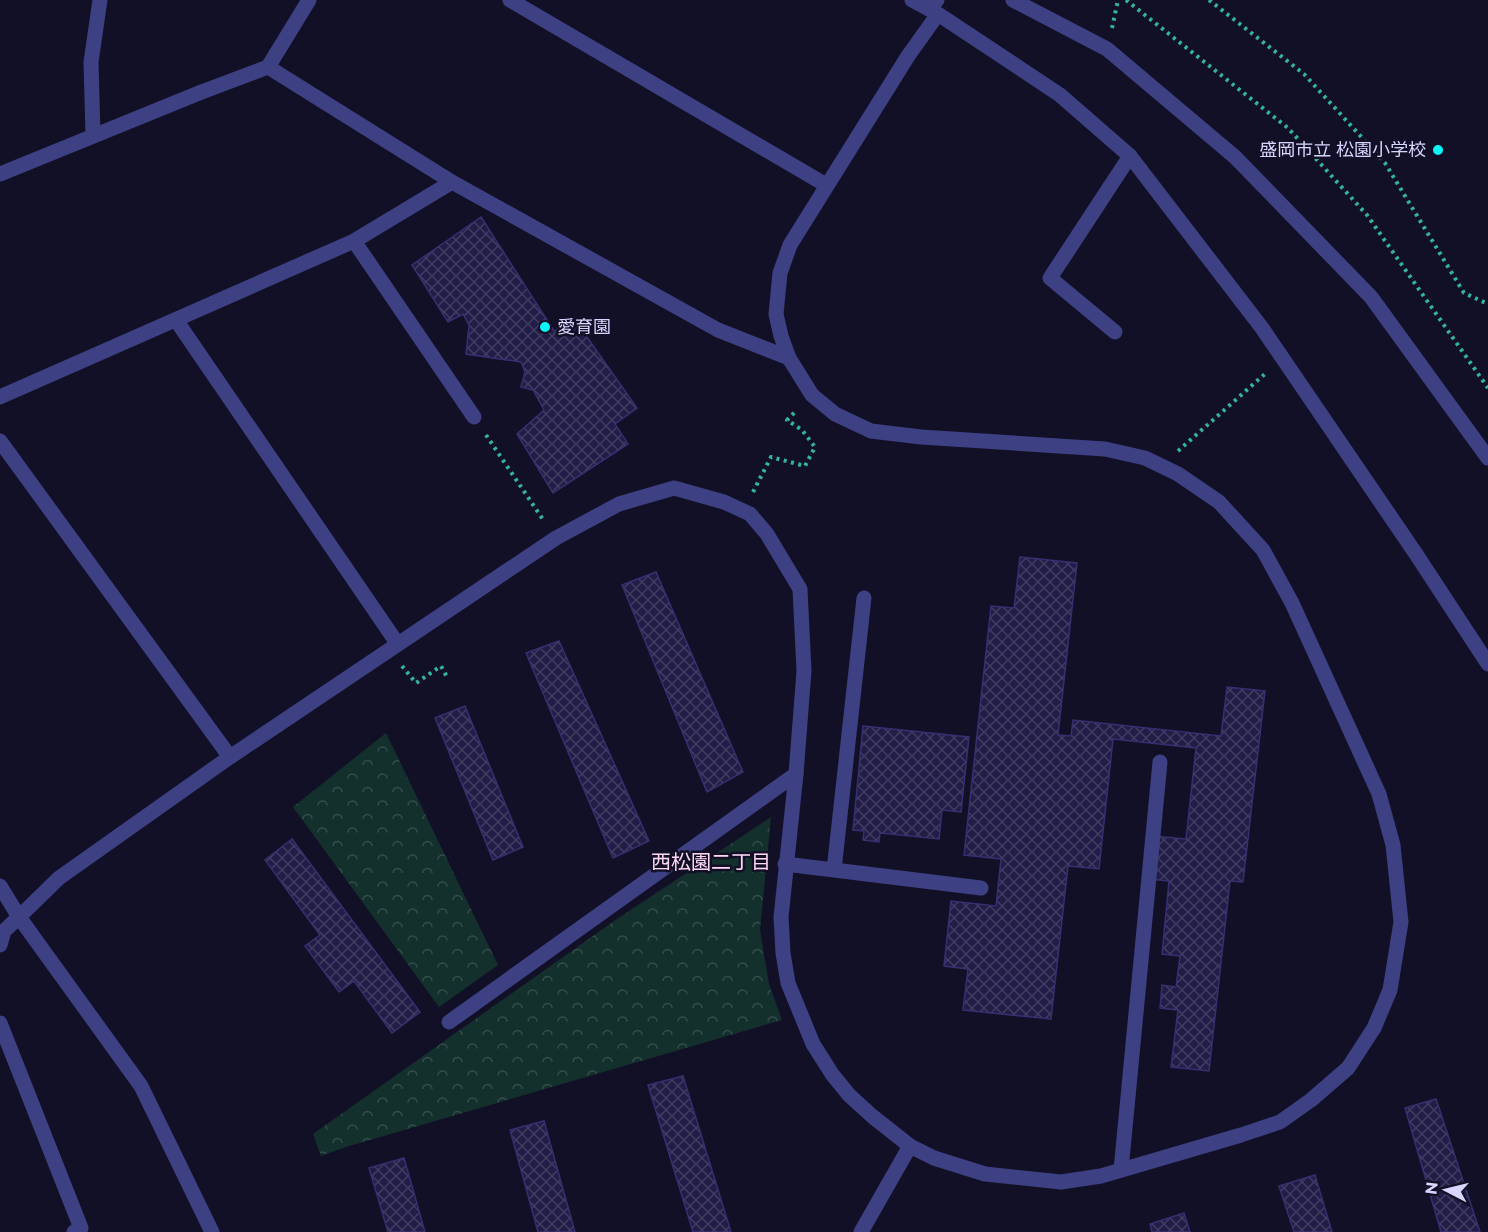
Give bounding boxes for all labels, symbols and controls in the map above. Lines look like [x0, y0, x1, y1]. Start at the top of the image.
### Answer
place label: 盛岡市立 松園小学校 [1259, 139, 1426, 161]
marker: 盛岡市立 松園小学校 [1431, 143, 1445, 157]
place label: 愛育園 [557, 316, 611, 338]
marker: 愛育園 [538, 320, 552, 334]
district label: 西松園二丁目 [651, 850, 771, 874]
north arrow [1416, 1160, 1476, 1220]
text: N [1421, 1181, 1442, 1196]

